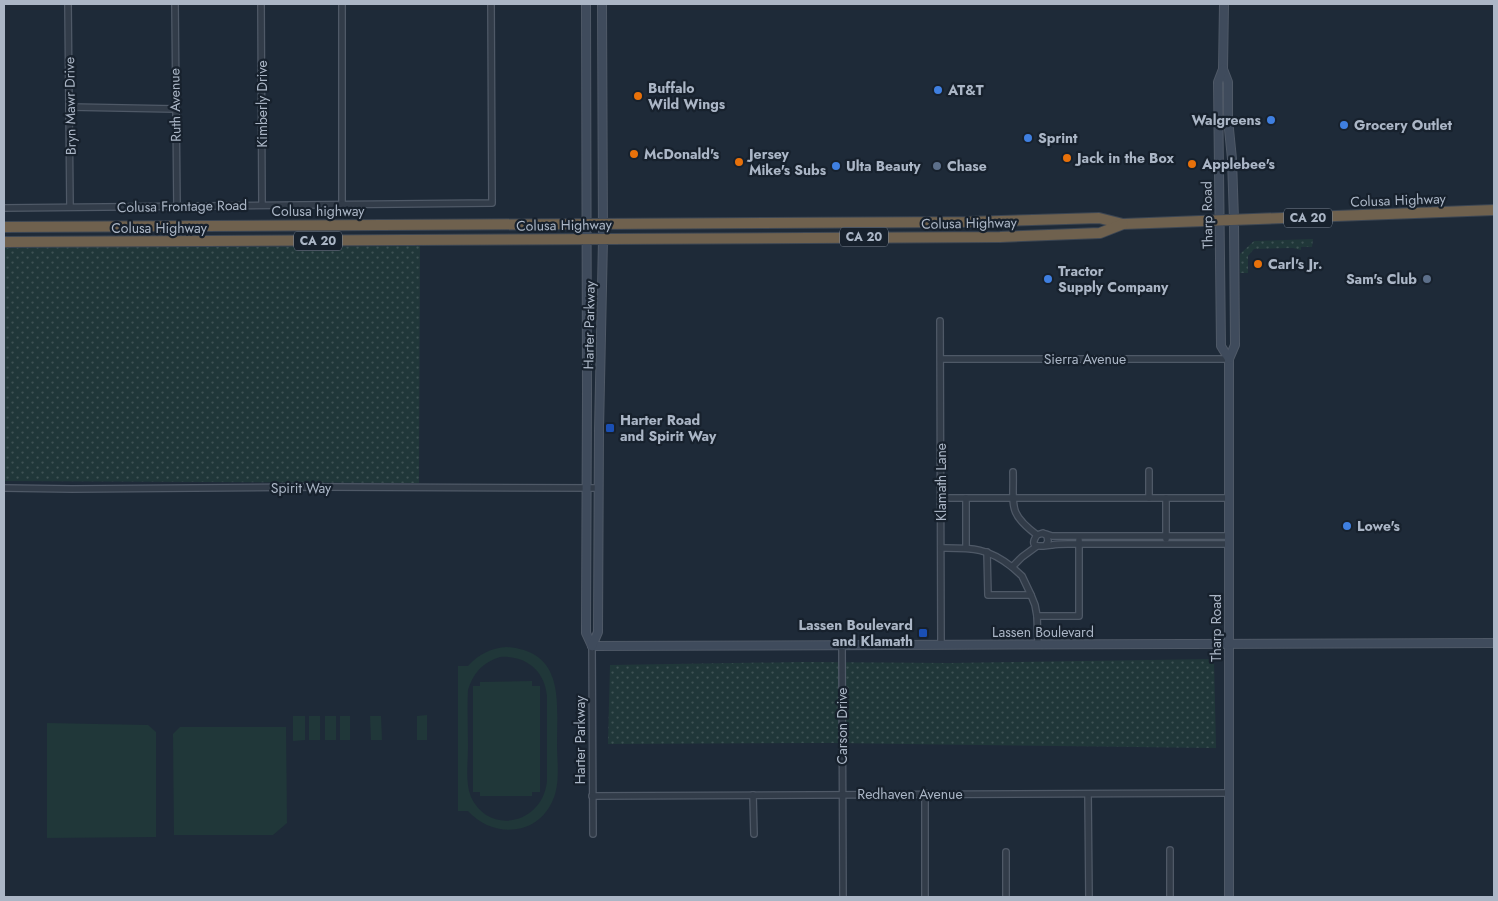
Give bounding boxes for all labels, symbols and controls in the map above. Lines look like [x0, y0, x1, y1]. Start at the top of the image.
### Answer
street label: Bryn Mawr Drive [59, 57, 81, 155]
street label: Kimberly Drive [252, 60, 272, 148]
street label: Ruth Avenue [164, 68, 186, 142]
place label: Buffalo Wild Wings [648, 78, 726, 114]
place label: AT&T [947, 80, 984, 100]
marker: AT&T [932, 84, 944, 96]
marker: Buffalo Wild Wings [632, 90, 644, 102]
place label: Walgreens [1192, 110, 1262, 130]
marker: Walgreens [1265, 114, 1277, 126]
place label: Grocery Outlet [1354, 115, 1453, 135]
marker: Grocery Outlet [1338, 119, 1350, 131]
place label: Sprint [1038, 128, 1078, 148]
marker: Sprint [1022, 132, 1034, 144]
place label: McDonald's [644, 144, 720, 164]
place label: Jersey Mike's Subs [746, 144, 827, 180]
marker: McDonald's [628, 148, 640, 160]
place label: Jack in the Box [1074, 148, 1174, 168]
marker: Jack in the Box [1061, 152, 1073, 164]
place label: Applebee's [1201, 154, 1276, 174]
marker: Jersey Mike's Subs [733, 156, 745, 168]
place label: Ulta Beauty [846, 156, 921, 176]
place label: Chase [947, 156, 987, 176]
marker: Applebee's [1186, 158, 1198, 170]
marker: Ulta Beauty [830, 160, 842, 172]
marker: Chase [931, 160, 943, 172]
street label: Tharp Road [1196, 181, 1218, 249]
street label: Colusa Highway [1350, 188, 1447, 212]
street label: Colusa Frontage Road [117, 195, 247, 217]
street label: Colusa highway [272, 201, 365, 221]
road number: CA 20 [1284, 208, 1332, 228]
street label: Colusa Highway [921, 212, 1018, 234]
street label: Colusa Highway [516, 214, 613, 236]
street label: Colusa Highway [111, 218, 208, 238]
road number: CA 20 [840, 228, 888, 246]
road number: CA 20 [294, 232, 342, 250]
place label: Carl's Jr. [1268, 254, 1322, 274]
marker: Carl's Jr. [1252, 258, 1264, 270]
place label: Tractor Supply Company [1058, 261, 1169, 297]
place label: Sam's Club [1346, 269, 1417, 289]
marker: Tractor Supply Company [1042, 273, 1054, 285]
marker: Sam's Club [1421, 273, 1433, 285]
street label: Harter Parkway [578, 280, 600, 369]
street label: Sierra Avenue [1044, 349, 1126, 369]
place label: Harter Road and Spirit Way [620, 410, 717, 446]
marker: Harter Road and Spirit Way [604, 422, 616, 434]
street label: Klamath Lane [931, 443, 951, 521]
street label: Spirit Way [271, 478, 332, 498]
place label: Lowe's [1357, 516, 1400, 536]
marker: Lowe's [1341, 520, 1353, 532]
street label: Tharp Road [1206, 594, 1226, 662]
place label: Lassen Boulevard and Klamath [799, 615, 913, 651]
street label: Lassen Boulevard [992, 622, 1094, 642]
marker: Lassen Boulevard and Klamath [917, 627, 929, 639]
street label: Carson Drive [832, 687, 852, 765]
street label: Harter Parkway [570, 695, 590, 784]
street label: Redhaven Avenue [857, 784, 963, 804]

